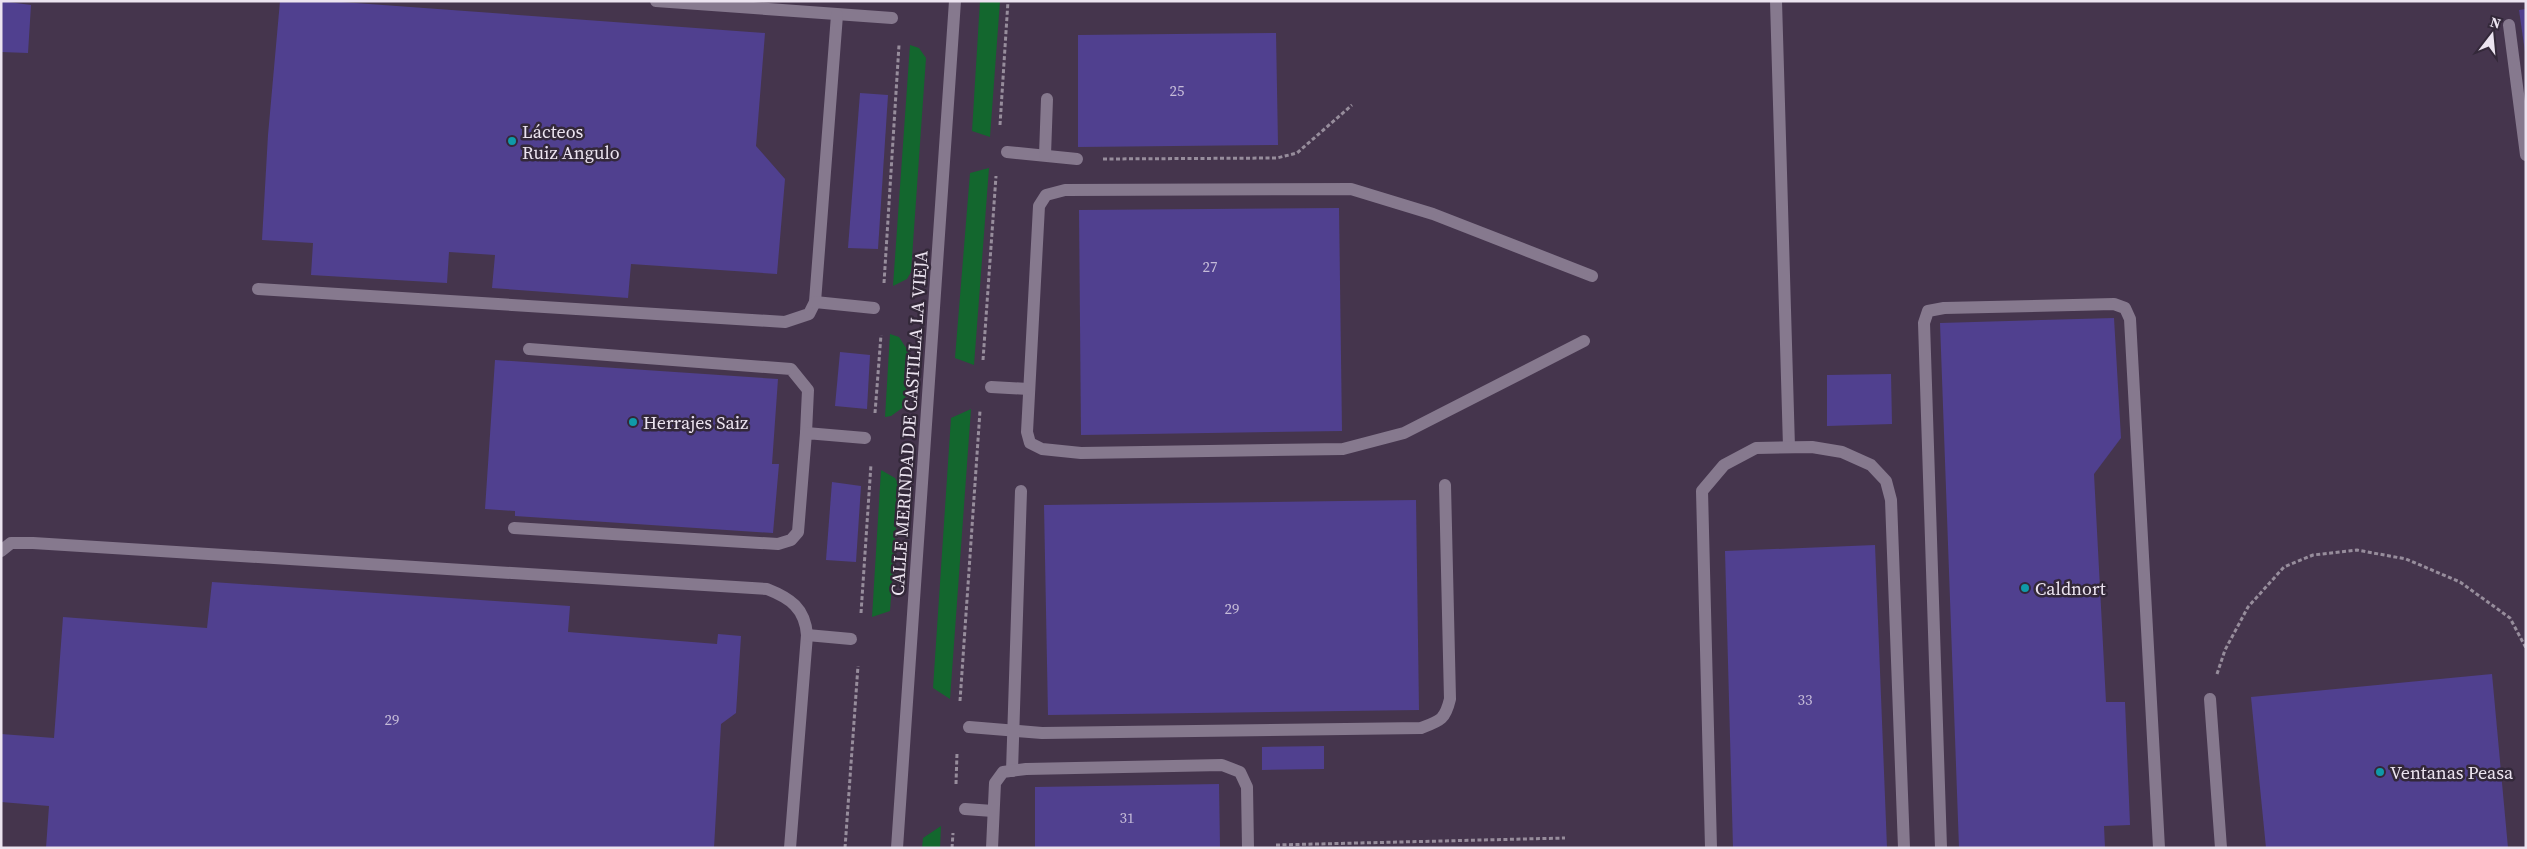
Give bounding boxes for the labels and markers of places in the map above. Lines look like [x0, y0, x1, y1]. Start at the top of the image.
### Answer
place label: Lácteos Ruiz Angulo [522, 119, 620, 165]
marker: Lácteos Ruiz Angulo [506, 135, 518, 147]
place label: Herrajes Saiz [643, 410, 748, 435]
marker: Herrajes Saiz [627, 416, 639, 428]
place label: Caldnort [2035, 576, 2106, 601]
marker: Caldnort [2019, 582, 2031, 594]
place label: Ventanas Peasa [2390, 760, 2514, 785]
marker: Ventanas Peasa [2374, 766, 2386, 778]

